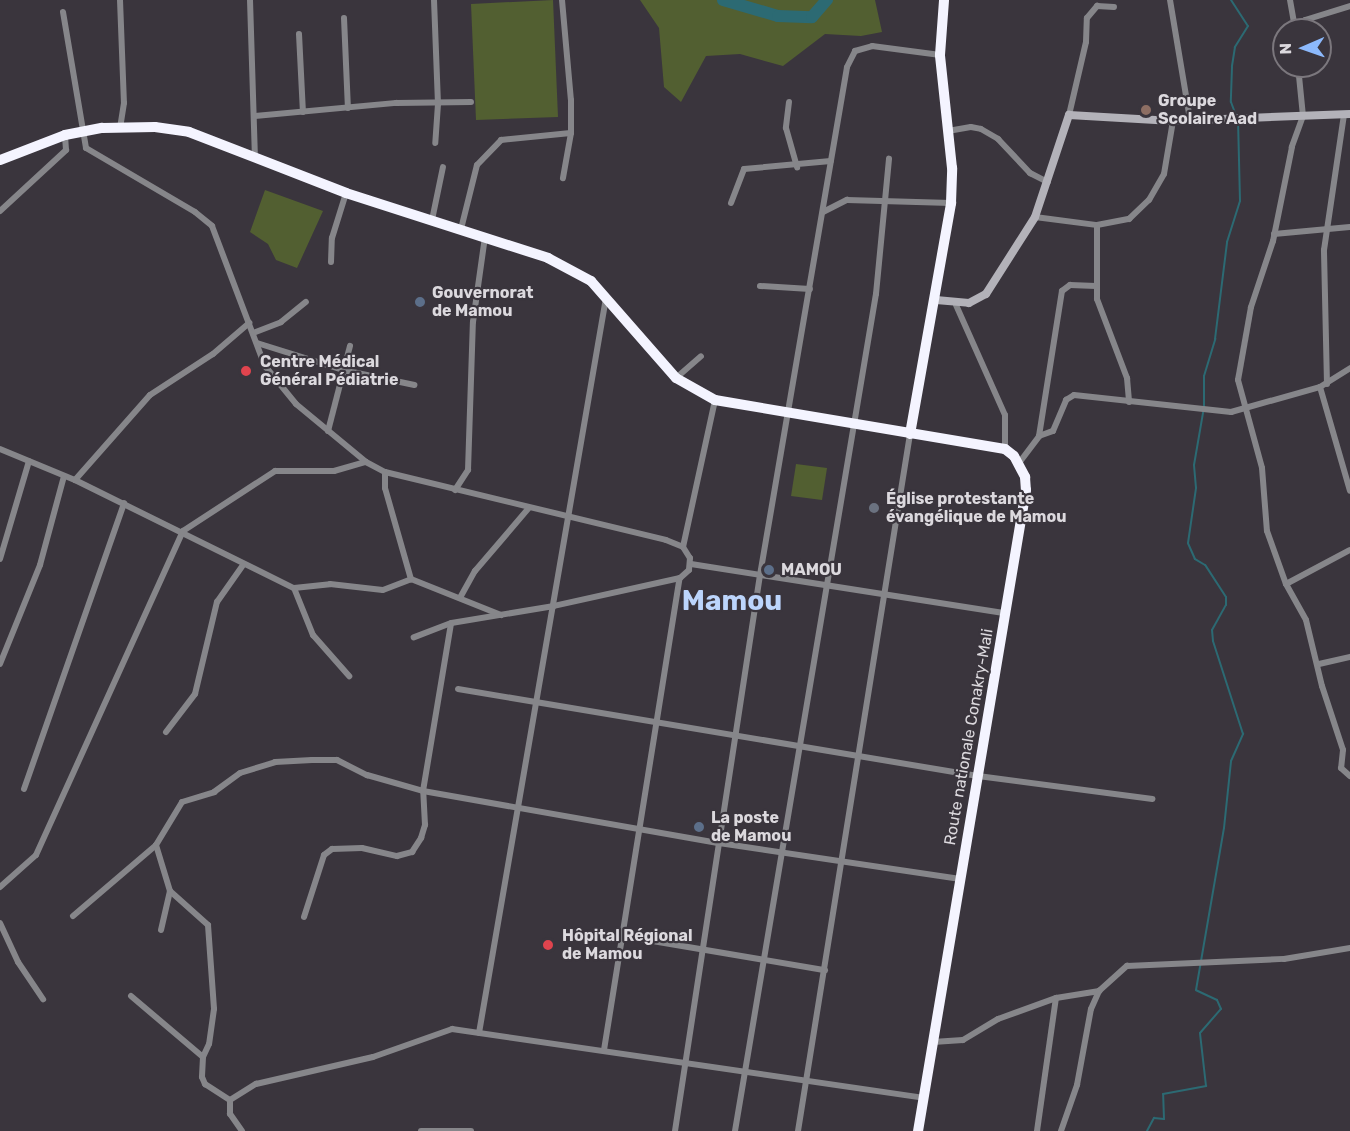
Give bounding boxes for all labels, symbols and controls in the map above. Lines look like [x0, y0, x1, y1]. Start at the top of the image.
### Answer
north arrow [1272, 18, 1332, 78]
text: N [1276, 42, 1295, 55]
place label: Groupe Scolaire Aad [1158, 91, 1258, 129]
marker: Groupe Scolaire Aad [1139, 103, 1153, 117]
place label: Gouvernorat de Mamou [432, 283, 534, 321]
marker: Gouvernorat de Mamou [413, 295, 427, 309]
place label: Centre Médical Général Pédiatrie [260, 352, 398, 390]
marker: Centre Médical Général Pédiatrie [237, 362, 255, 380]
place label: Église protestante évangélique de Mamou [886, 489, 1067, 527]
marker: Église protestante évangélique de Mamou [867, 501, 881, 515]
place label: MAMOU [781, 560, 842, 580]
marker: MAMOU [762, 563, 776, 577]
district label: Mamou [682, 584, 782, 618]
street label: Route nationale Conakry-Mali [940, 627, 998, 847]
place label: La poste de Mamou [711, 808, 791, 846]
marker: La poste de Mamou [692, 820, 706, 834]
place label: Hôpital Régional de Mamou [562, 926, 693, 964]
marker: Hôpital Régional de Mamou [539, 936, 557, 954]

